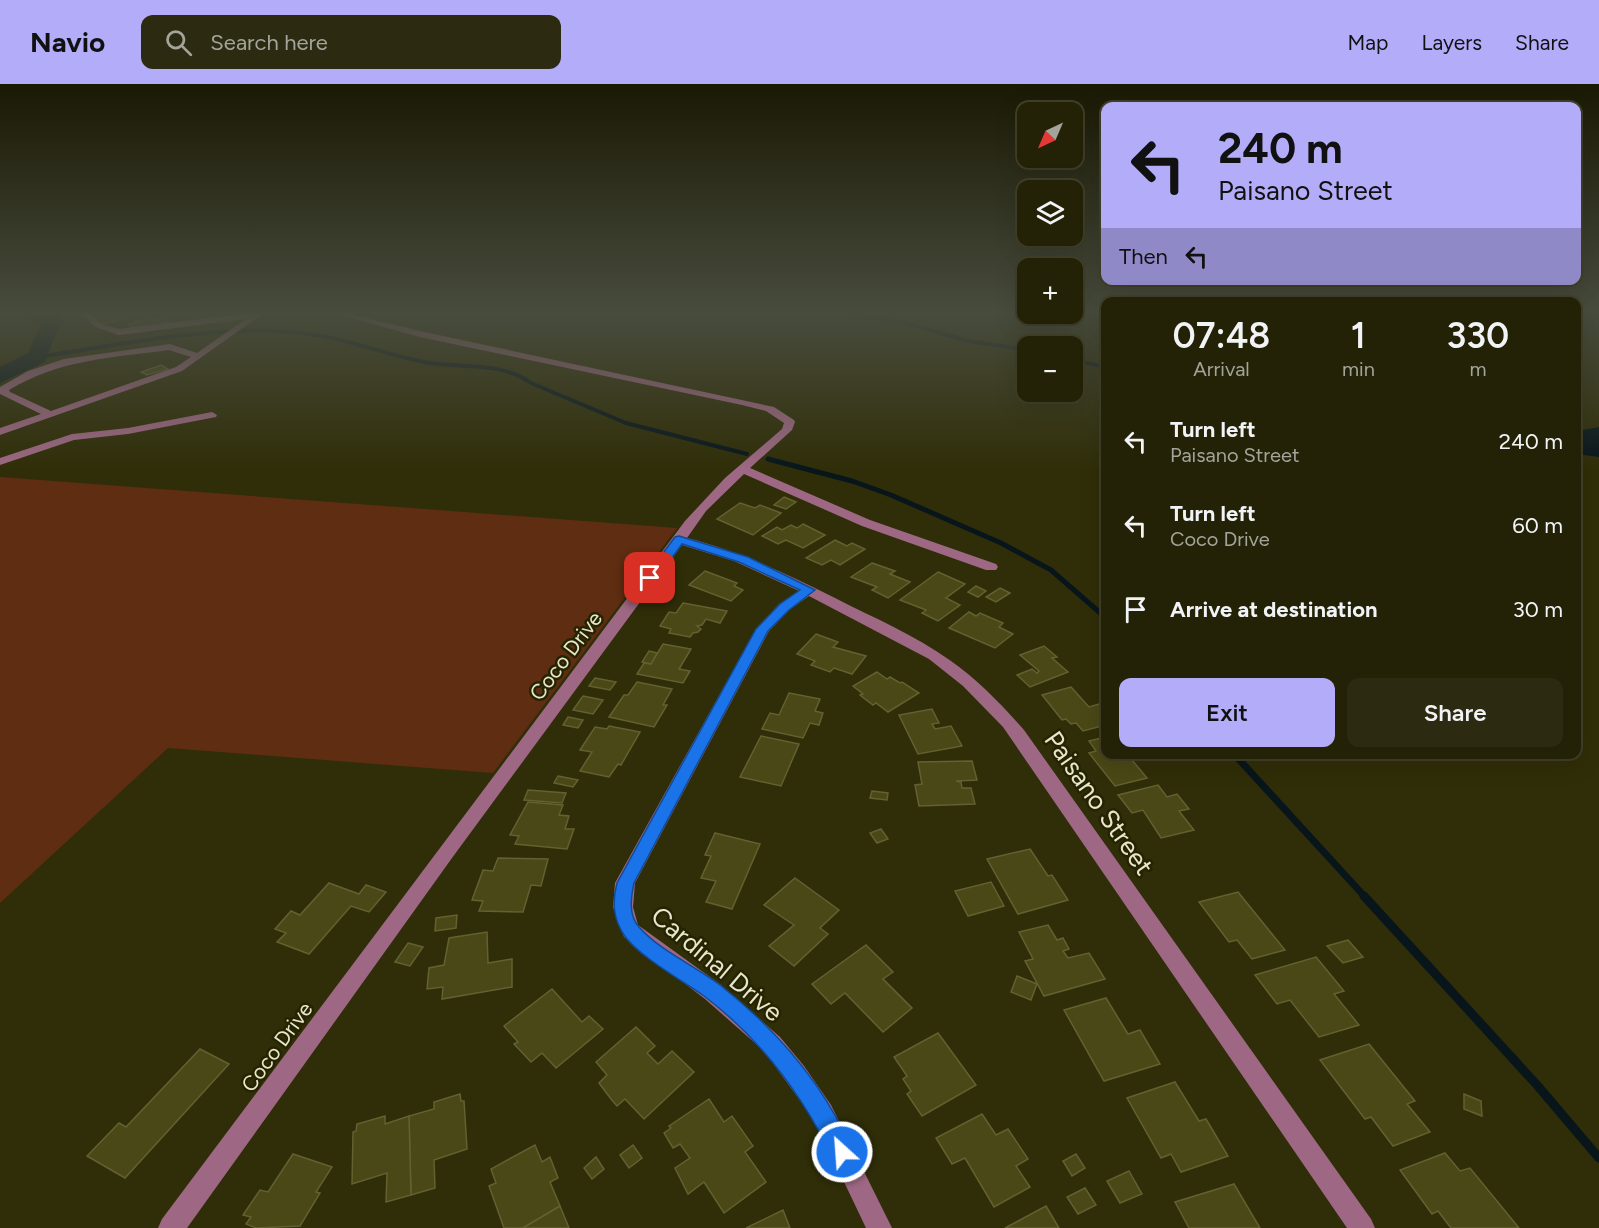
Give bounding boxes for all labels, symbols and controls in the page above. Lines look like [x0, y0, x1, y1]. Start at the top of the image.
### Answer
search box [141, 15, 561, 69]
text: Navio [30, 25, 105, 59]
icon: search [162, 26, 195, 59]
text: Search here [210, 29, 328, 56]
text: Map [1348, 30, 1388, 55]
text: Layers [1421, 30, 1482, 55]
text: Share [1515, 30, 1569, 55]
north arrow [1017, 102, 1083, 168]
map controls [1017, 102, 1083, 402]
text: 240 m [1218, 123, 1343, 174]
icon: left [1119, 126, 1197, 204]
text: Paisano Street [1218, 174, 1393, 207]
button: layers [1017, 180, 1083, 246]
icon: left [1180, 240, 1213, 273]
text: Then [1119, 243, 1168, 270]
button: + [1017, 258, 1083, 324]
text: 07:48 [1173, 314, 1270, 357]
text: 1 [1351, 314, 1366, 357]
text: 330 [1446, 314, 1509, 357]
button: − [1017, 336, 1083, 402]
text: Arrival [1193, 357, 1250, 381]
text: min [1342, 357, 1375, 381]
text: m [1469, 357, 1486, 381]
text: Turn left [1170, 416, 1256, 443]
icon: left [1119, 425, 1152, 458]
text: 240 m [1499, 428, 1563, 455]
text: Paisano Street [1170, 443, 1299, 467]
text: Turn left [1170, 500, 1256, 527]
icon: left [1119, 509, 1152, 542]
text: 60 m [1512, 512, 1563, 539]
text: Coco Drive [1170, 527, 1270, 551]
pin [624, 552, 675, 603]
icon: arrive [633, 561, 666, 594]
icon: arrive [1119, 593, 1152, 626]
text: Arrive at destination [1170, 596, 1378, 623]
text: 30 m [1513, 596, 1563, 623]
street label: Coco Drive [524, 606, 607, 705]
button: Exit [1119, 678, 1335, 747]
button: Share [1347, 678, 1563, 747]
street label: Paisano Street [1038, 725, 1160, 881]
street label: Cardinal Drive [645, 900, 789, 1028]
street label: Coco Drive [236, 997, 317, 1096]
position arrow [810, 1120, 874, 1184]

